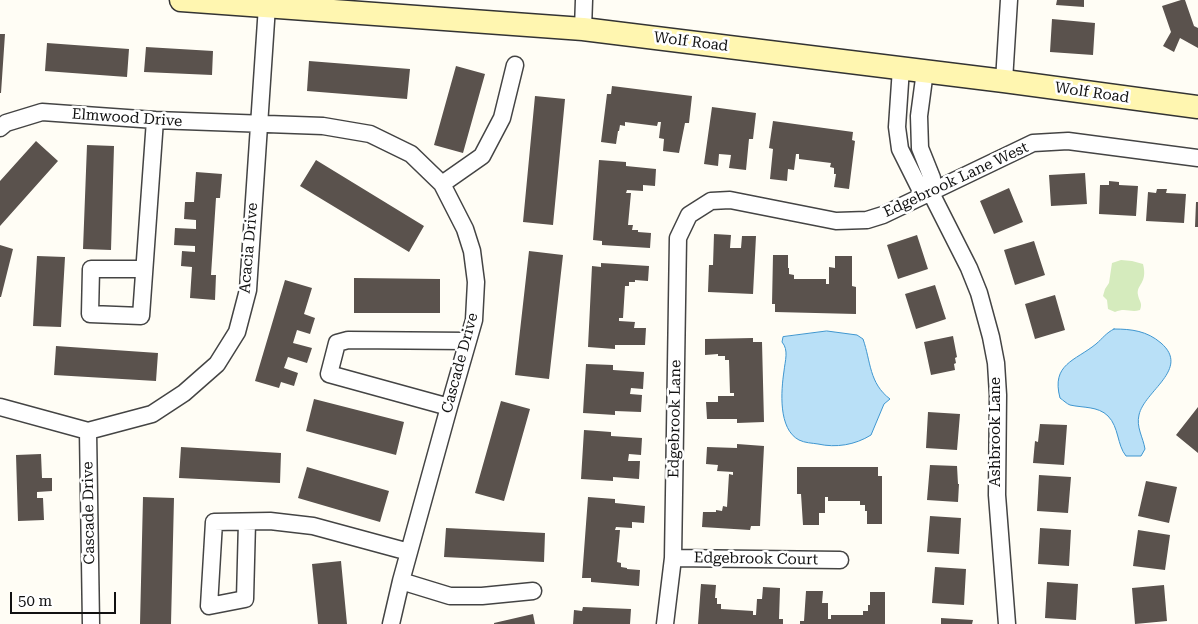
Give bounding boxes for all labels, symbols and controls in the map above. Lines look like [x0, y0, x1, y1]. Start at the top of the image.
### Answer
street label: Wolf Road [653, 29, 729, 55]
street label: Wolf Road [1054, 79, 1130, 107]
street label: Elmwood Drive [71, 105, 183, 131]
street label: Edgebrook Lane West [881, 139, 1031, 221]
street label: Acacia Drive [236, 202, 262, 294]
street label: Cascade Drive [438, 311, 482, 415]
street label: Edgebrook Lane [665, 360, 685, 478]
street label: Ashbrook Lane [987, 377, 1005, 487]
street label: Cascade Drive [79, 461, 99, 565]
street label: Edgebrook Court [694, 549, 818, 569]
scale bar [12, 582, 119, 614]
text: 50 m [18, 592, 52, 610]

